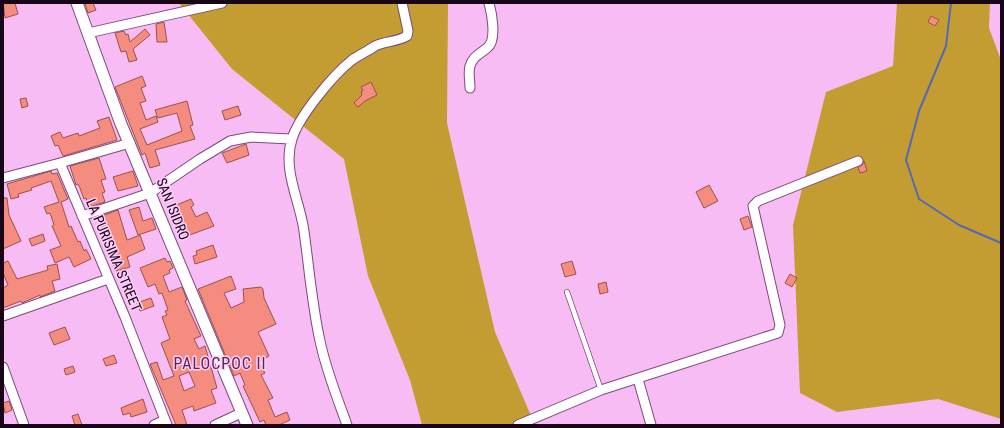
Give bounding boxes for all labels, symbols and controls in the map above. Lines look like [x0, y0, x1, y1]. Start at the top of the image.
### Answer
street label: SAN ISIDRO [153, 176, 193, 242]
street label: LA PURISIMA STREET [83, 196, 145, 314]
district label: PALOCPOC II [173, 354, 267, 373]

